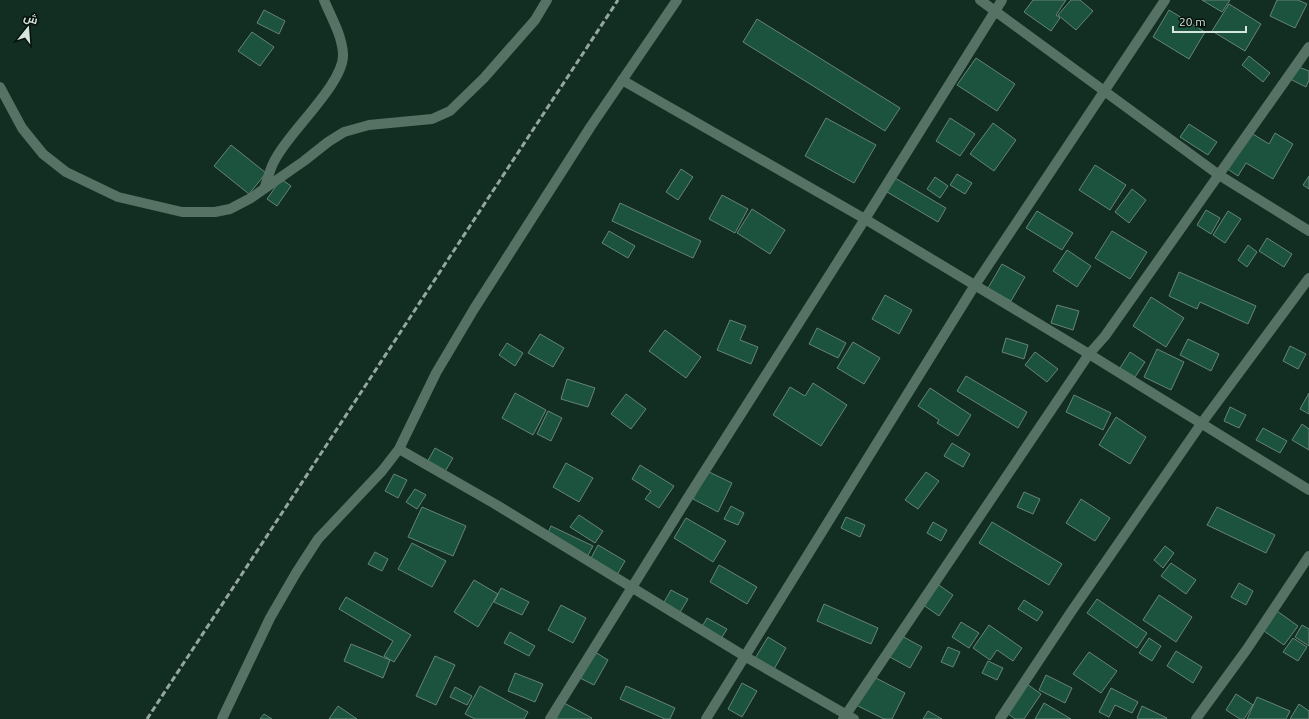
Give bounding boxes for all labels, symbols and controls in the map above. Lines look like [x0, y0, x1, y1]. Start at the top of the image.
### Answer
north arrow [8, 8, 48, 48]
scale bar [1173, 8, 1246, 34]
text: ش [22, 11, 39, 27]
text: 20 m [1179, 15, 1206, 28]

